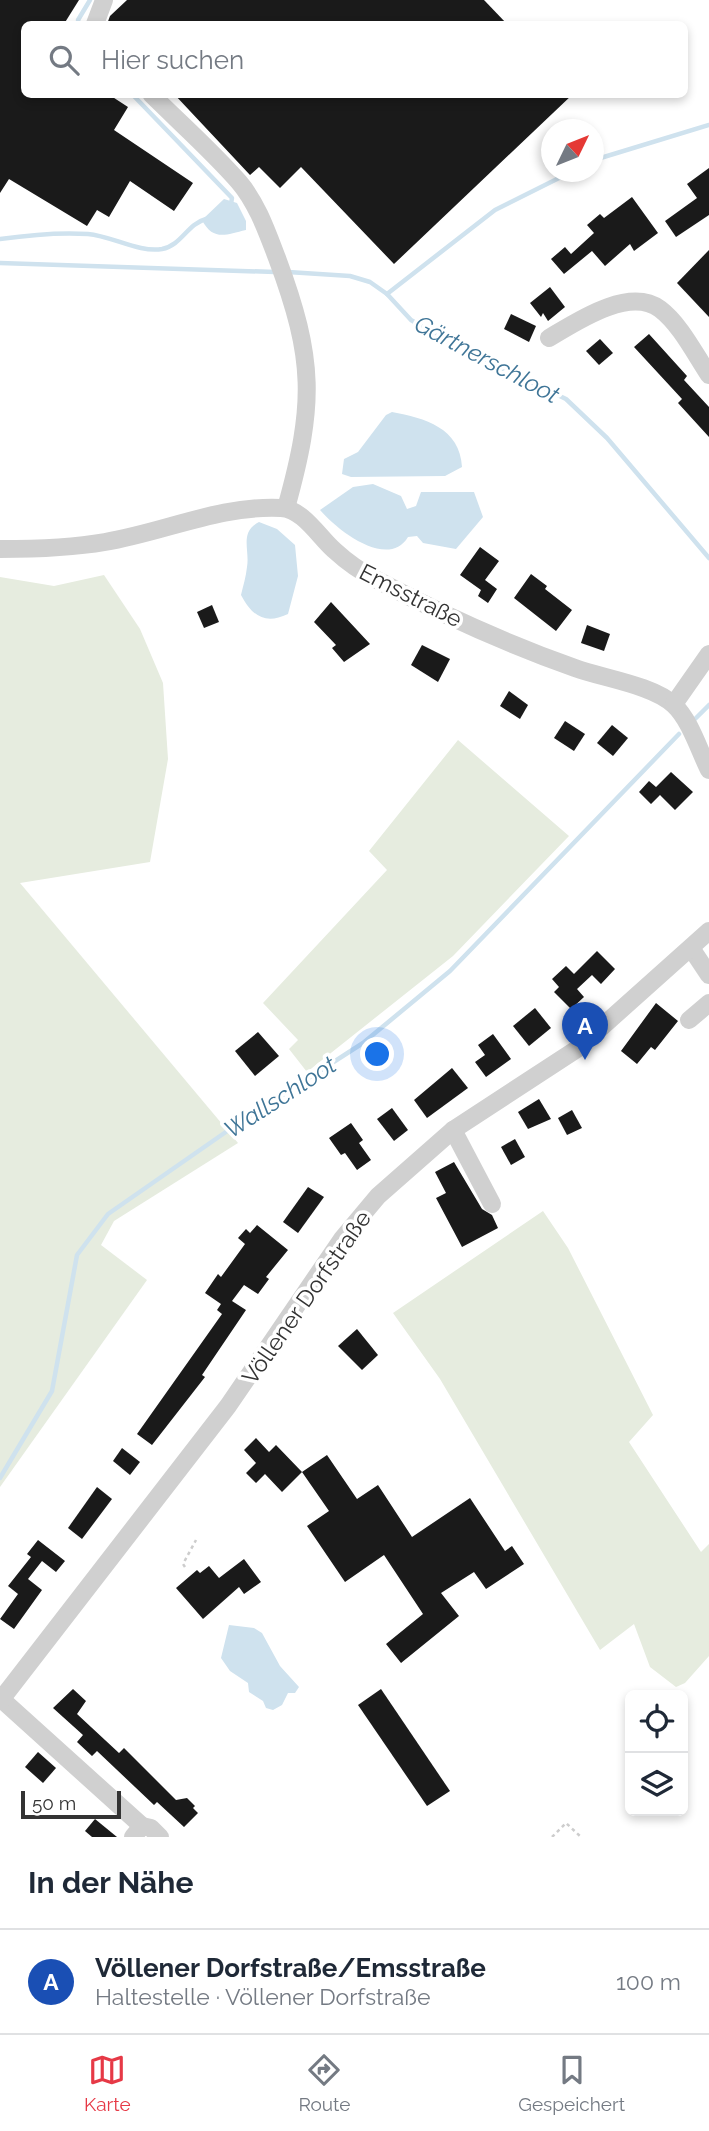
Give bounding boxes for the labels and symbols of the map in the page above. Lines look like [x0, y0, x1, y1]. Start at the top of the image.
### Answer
north arrow [541, 119, 604, 182]
water label: Gärtnerschloot [410, 309, 565, 409]
street label: Emsstraße [355, 558, 467, 632]
pin: A [562, 1002, 608, 1060]
your location [360, 1037, 394, 1071]
water label: Wallschloot [218, 1050, 342, 1144]
street label: Völlener Dorfstraße [236, 1205, 376, 1389]
scale bar [21, 1788, 121, 1820]

